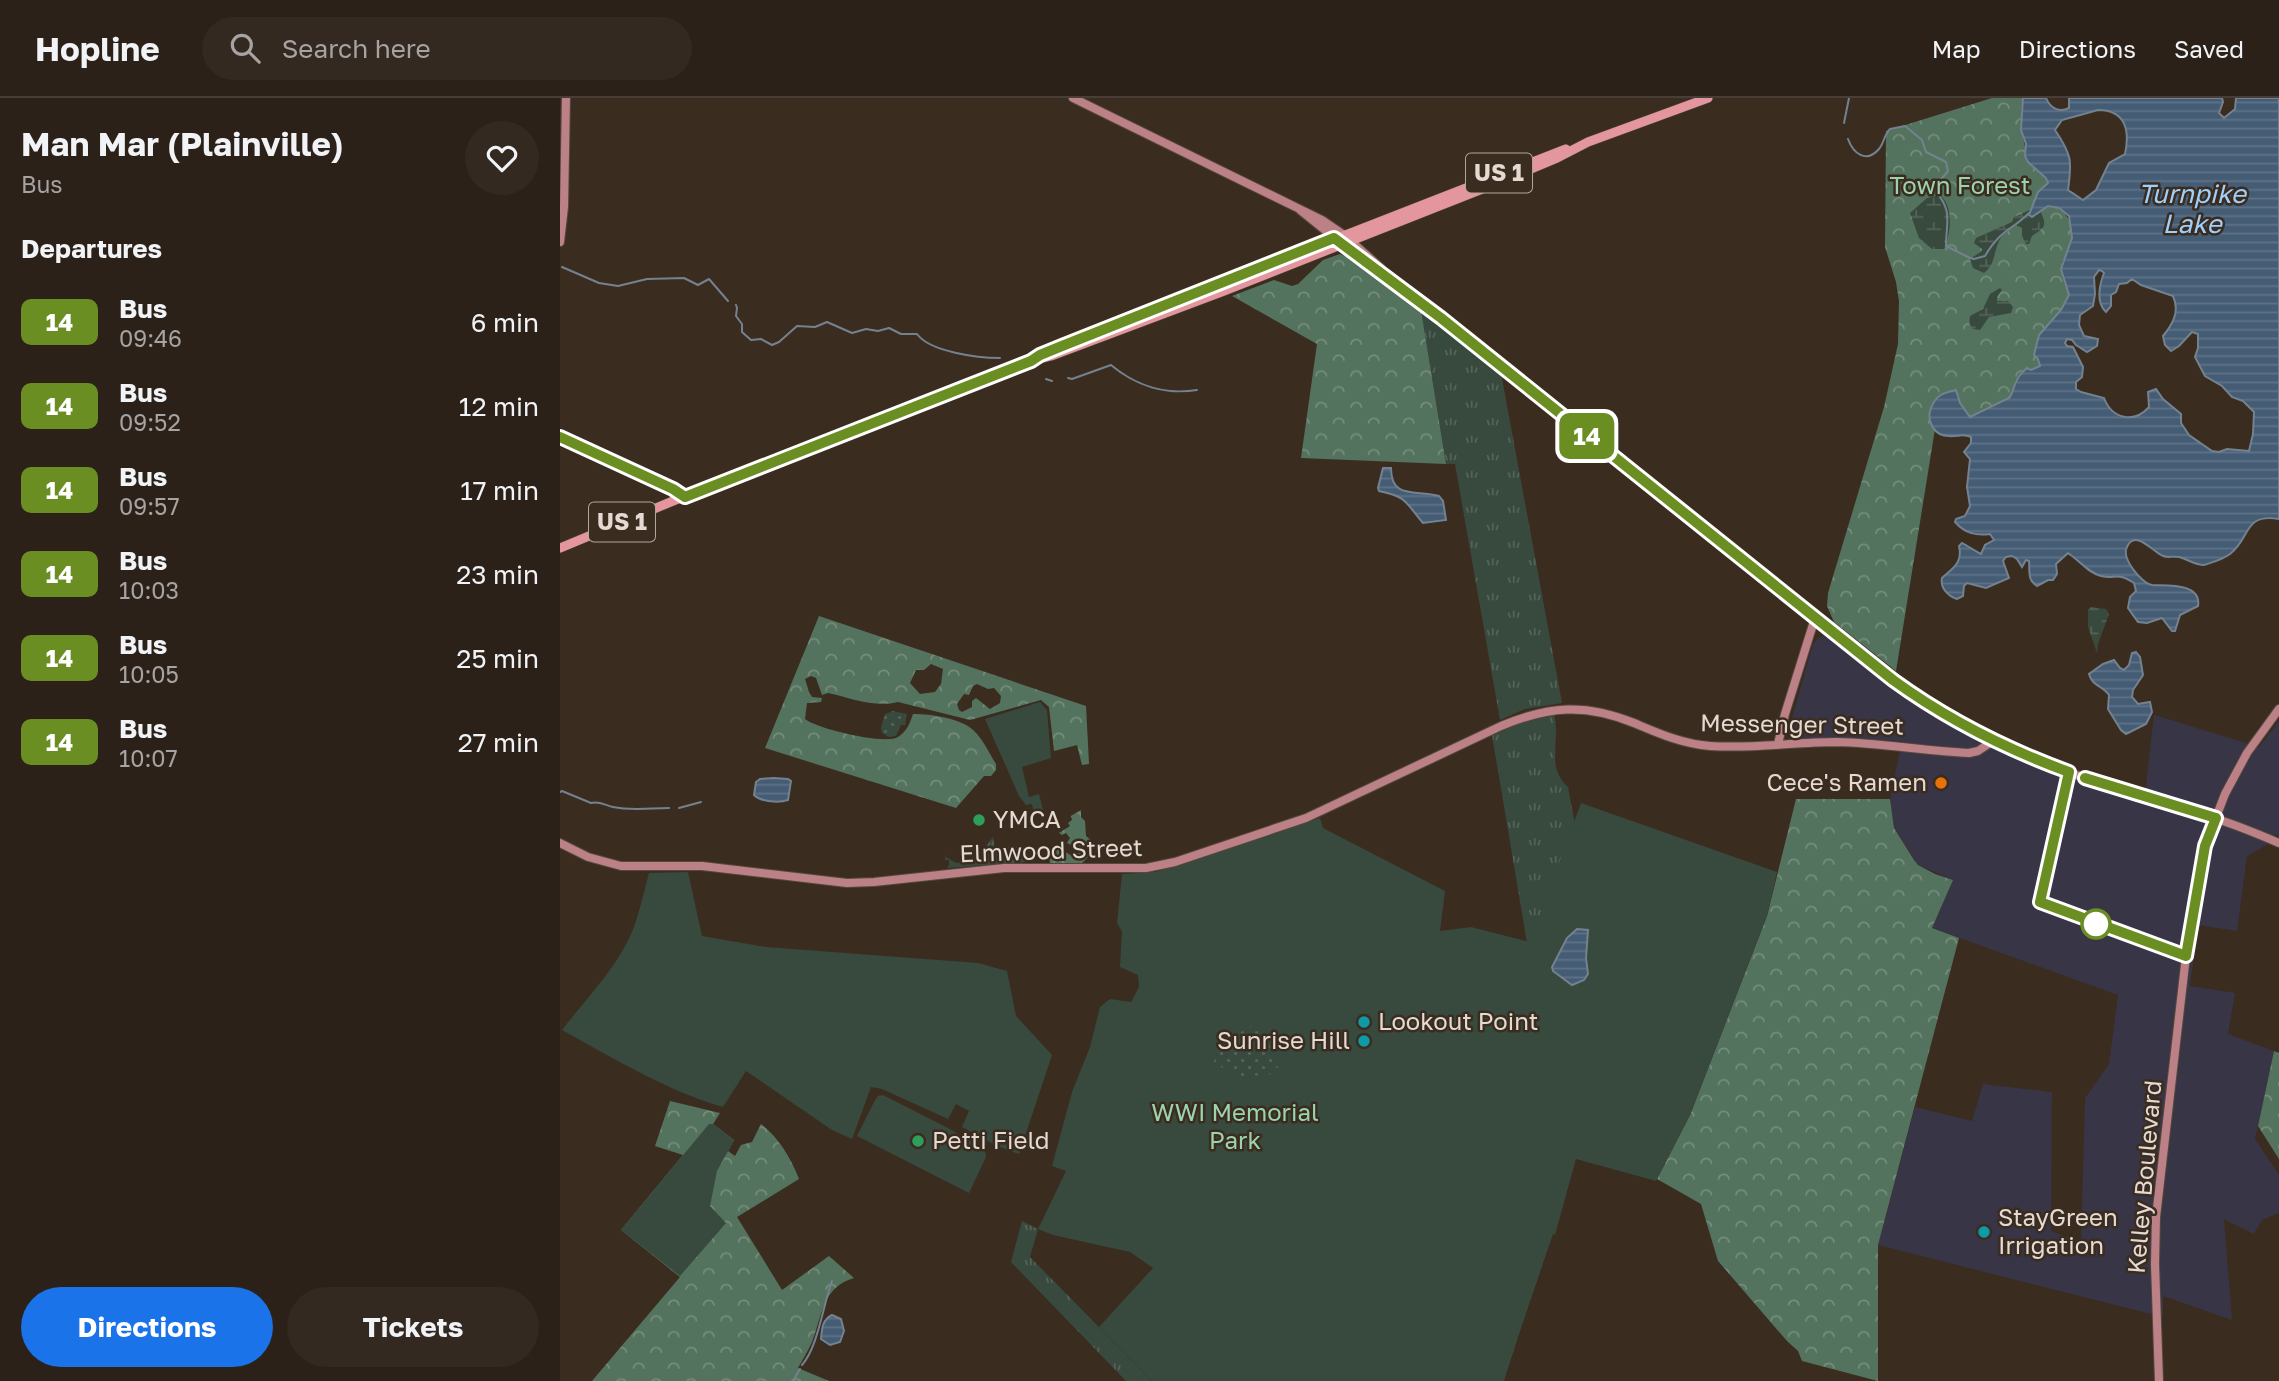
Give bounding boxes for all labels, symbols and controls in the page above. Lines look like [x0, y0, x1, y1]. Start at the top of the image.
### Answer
search box [202, 17, 692, 80]
text: Hopline [35, 29, 160, 68]
icon: search [226, 29, 264, 67]
text: Search here [282, 33, 431, 64]
text: Map [1932, 34, 1981, 63]
text: Directions [2019, 34, 2136, 63]
text: Saved [2174, 34, 2244, 63]
button: heart [465, 121, 539, 195]
text: Man Mar (Plainville) [21, 124, 344, 163]
road number: US 1 [1466, 153, 1532, 192]
text: Bus [21, 170, 63, 198]
park label: Town Forest [1890, 170, 2030, 199]
water label: Turnpike Lake [2138, 178, 2248, 239]
text: Departures [21, 233, 162, 264]
text: Bus [119, 293, 167, 324]
text: 14 [46, 307, 73, 336]
text: 6 min [471, 307, 539, 338]
text: 09:46 [119, 324, 182, 352]
text: Bus [119, 377, 167, 408]
text: 14 [46, 391, 73, 420]
text: 12 min [459, 391, 539, 422]
text: 09:52 [119, 408, 181, 436]
line badge: 14 [1556, 413, 1618, 459]
text: 14 [1573, 421, 1601, 450]
text: Bus [119, 461, 167, 492]
text: 14 [46, 475, 73, 504]
text: 17 min [460, 475, 539, 506]
text: 09:57 [119, 492, 180, 520]
road number: US 1 [589, 502, 655, 542]
text: Bus [119, 545, 167, 576]
text: 14 [46, 559, 73, 588]
text: 23 min [456, 559, 539, 590]
text: 10:03 [119, 576, 179, 604]
text: Bus [119, 629, 167, 660]
text: 14 [46, 643, 73, 672]
text: 25 min [456, 643, 539, 674]
text: 10:05 [119, 660, 179, 688]
street label: Messenger Street [1700, 707, 1904, 740]
text: Bus [119, 713, 167, 744]
text: 14 [46, 727, 73, 756]
text: 27 min [458, 727, 539, 758]
text: 10:07 [119, 744, 178, 772]
place label: Cece's Ramen [1766, 767, 1927, 796]
marker: Cece's Ramen [1933, 775, 1949, 791]
place label: YMCA [993, 804, 1061, 833]
marker: YMCA [971, 812, 987, 828]
street label: Elmwood Street [959, 832, 1143, 867]
unlabelled marker [2081, 909, 2111, 939]
place label: Lookout Point [1378, 1006, 1538, 1035]
marker: Lookout Point [1356, 1014, 1372, 1030]
place label: Sunrise Hill [1217, 1025, 1350, 1054]
marker: Sunrise Hill [1356, 1033, 1372, 1049]
street label: Kelley Boulevard [2121, 1079, 2166, 1275]
park label: WWI Memorial Park [1151, 1097, 1319, 1154]
place label: Petti Field [932, 1125, 1050, 1154]
marker: Petti Field [910, 1133, 926, 1149]
place label: StayGreen Irrigation [1998, 1202, 2118, 1259]
marker: StayGreen Irrigation [1976, 1224, 1992, 1240]
button: Directions [21, 1287, 273, 1367]
button: Tickets [287, 1287, 539, 1367]

